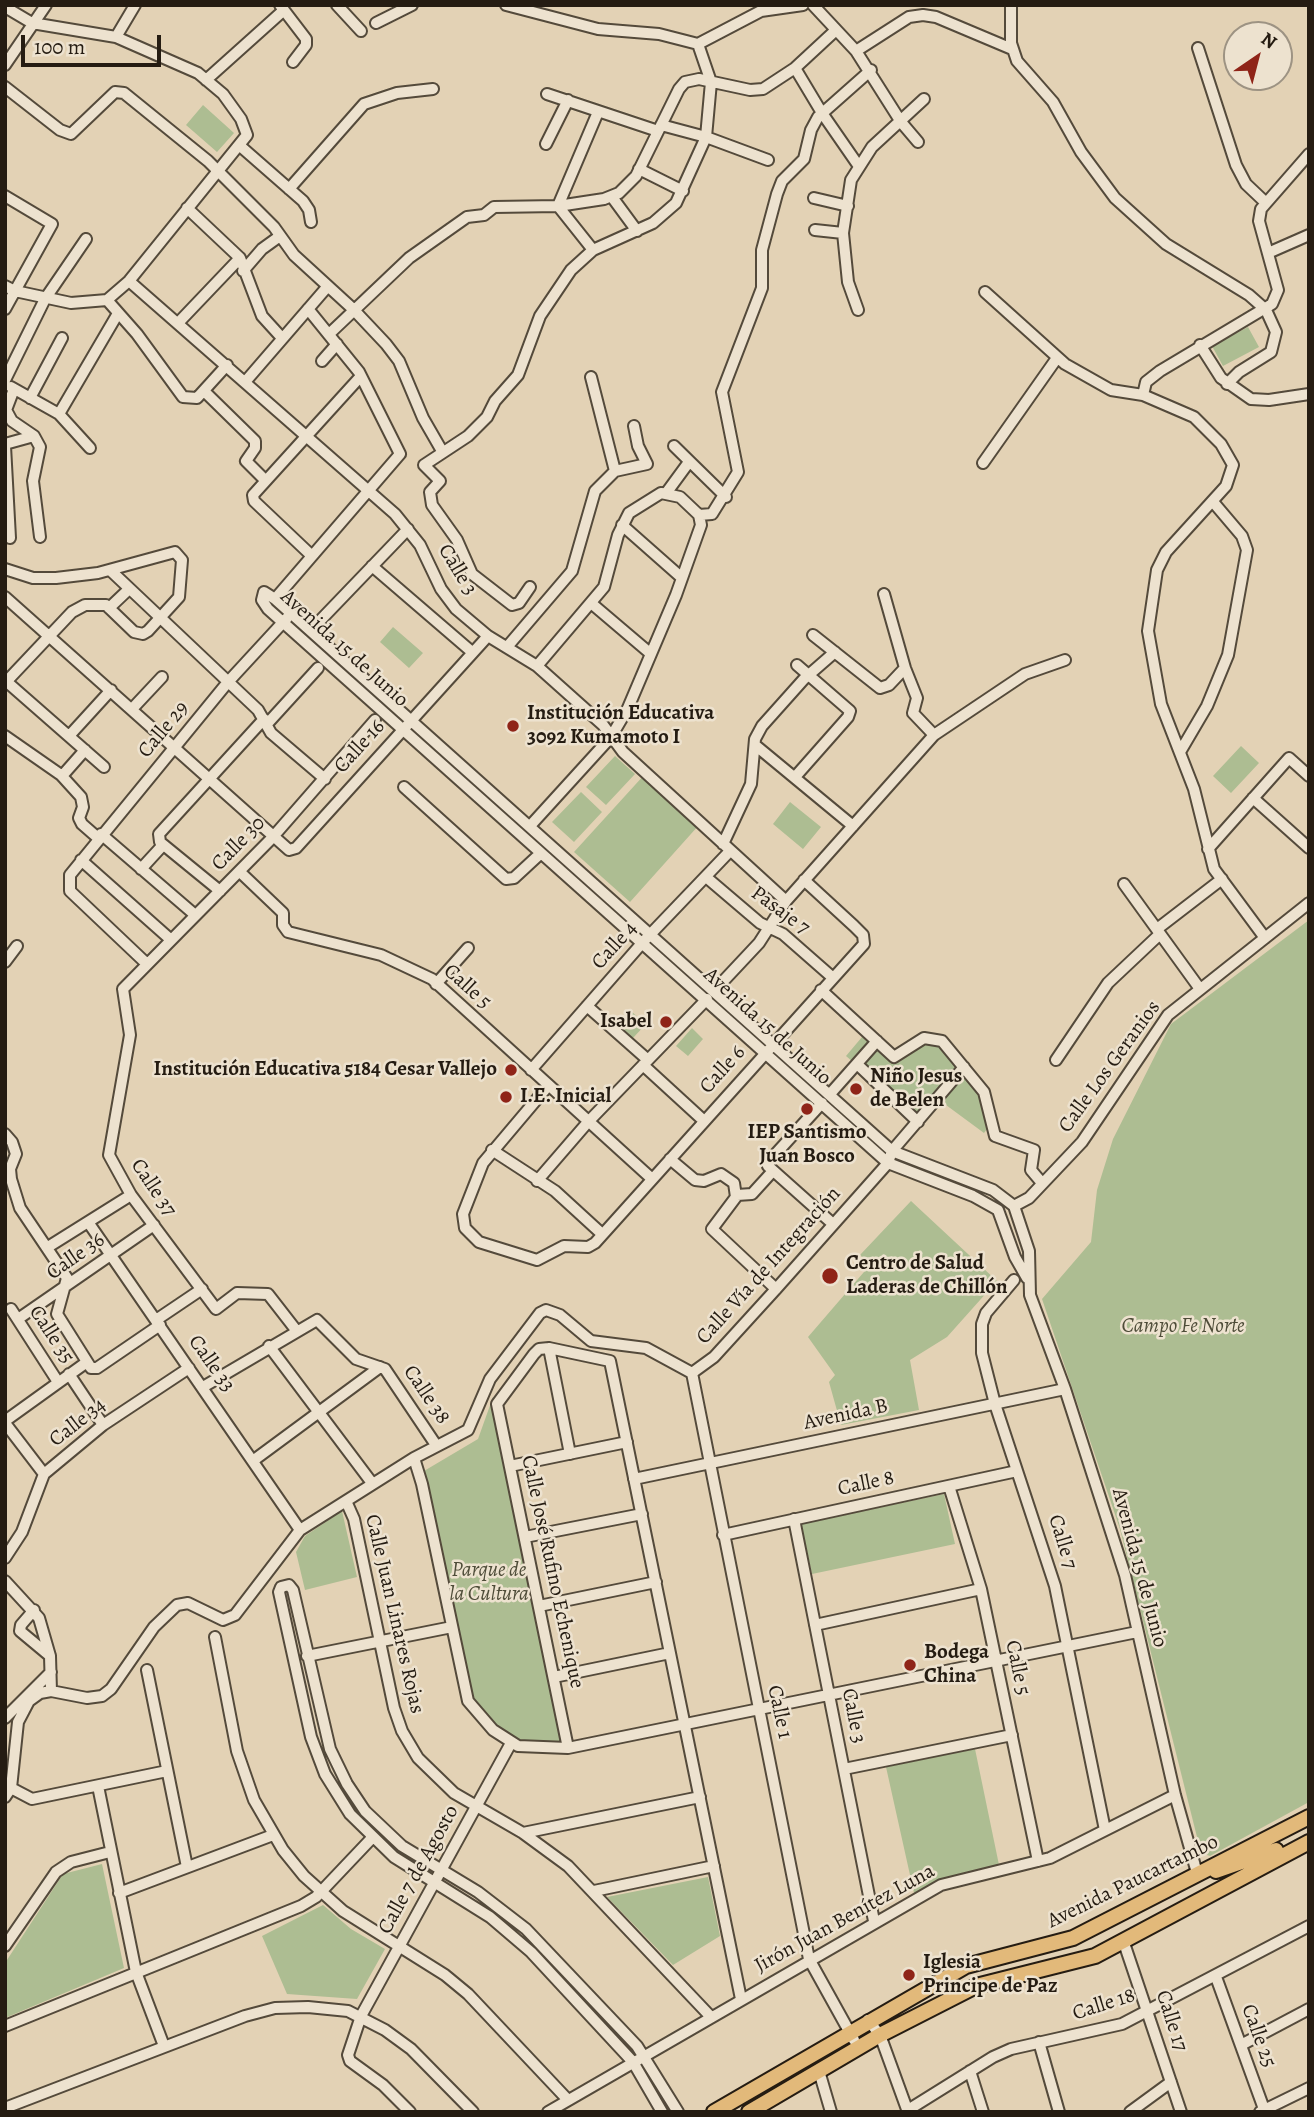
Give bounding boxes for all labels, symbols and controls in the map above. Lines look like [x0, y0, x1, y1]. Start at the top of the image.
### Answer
scale bar [24, 21, 164, 65]
north arrow [1223, 21, 1293, 91]
text: N [1256, 26, 1282, 55]
text: 100 m [34, 33, 85, 61]
street label: Calle 3 [432, 540, 482, 600]
street label: Avenida 15 de Junio [275, 585, 413, 713]
street label: Calle 29 [133, 697, 195, 763]
place label: Institución Educativa 3092 Kumamoto I [527, 701, 714, 751]
street label: Calle 16 [329, 715, 391, 779]
marker: Institución Educativa 3092 Kumamoto I [505, 718, 521, 734]
street label: Calle 30 [207, 811, 271, 877]
street label: Pasaje 7 [746, 881, 814, 941]
street label: Calle 4 [587, 917, 643, 975]
street label: Calle 5 [438, 959, 496, 1015]
street label: Avenida 15 de Junio [698, 963, 836, 1091]
street label: Calle Los Geranios [1054, 996, 1166, 1138]
place label: Isabel [600, 1009, 652, 1035]
marker: Isabel [658, 1014, 674, 1030]
street label: Calle 6 [695, 1041, 751, 1099]
place label: Institución Educativa 5184 Cesar Vallejo [154, 1057, 497, 1083]
marker: Institución Educativa 5184 Cesar Vallejo [503, 1062, 519, 1078]
place label: Niño Jesus de Belen [870, 1064, 962, 1114]
marker: Niño Jesus de Belen [848, 1081, 864, 1097]
place label: I.E. Inicial [520, 1084, 611, 1110]
marker: I.E. Inicial [498, 1089, 514, 1105]
marker: IEP Santismo Juan Bosco [799, 1101, 815, 1117]
place label: IEP Santismo Juan Bosco [748, 1120, 866, 1170]
street label: Calle 37 [125, 1154, 181, 1222]
street label: Calle Vía de Integración [692, 1182, 846, 1350]
street label: Calle 36 [42, 1228, 110, 1286]
place label: Centro de Salud Laderas de Chillón [846, 1251, 1008, 1301]
marker: Centro de Salud Laderas de Chillón [820, 1266, 840, 1286]
street label: Calle 35 [23, 1301, 79, 1369]
park label: Campo Fe Norte [1122, 1314, 1244, 1340]
street label: Calle 33 [182, 1330, 240, 1398]
street label: Calle 38 [397, 1361, 455, 1429]
street label: Calle 34 [45, 1393, 111, 1453]
street label: Avenida B [802, 1394, 890, 1436]
street label: Calle José Rufino Echenique [515, 1453, 589, 1691]
street label: Calle 8 [836, 1466, 896, 1502]
street label: Avenida 15 de Junio [1106, 1486, 1172, 1650]
street label: Calle Juan Linares Rojas [359, 1512, 429, 1716]
street label: Calle 7 [1042, 1512, 1082, 1572]
park label: Parque de la Cultura [449, 1558, 529, 1608]
street label: Calle 5 [999, 1638, 1035, 1698]
place label: Bodega China [924, 1640, 989, 1690]
marker: Bodega China [902, 1657, 918, 1673]
street label: Calle 1 [761, 1683, 797, 1741]
street label: Calle 3 [835, 1686, 871, 1746]
street label: Calle 7 de Agosto [373, 1801, 465, 1939]
street label: Avenida Paucartambo [1043, 1830, 1223, 1934]
street label: Jirón Juan Benítez Luna [751, 1859, 939, 1979]
place label: Iglesia Principe de Paz [923, 1950, 1058, 2000]
marker: Iglesia Principe de Paz [901, 1967, 917, 1983]
street label: Calle 18 [1070, 1983, 1138, 2027]
street label: Calle 17 [1149, 1987, 1193, 2055]
street label: Calle 25 [1235, 2001, 1281, 2071]

